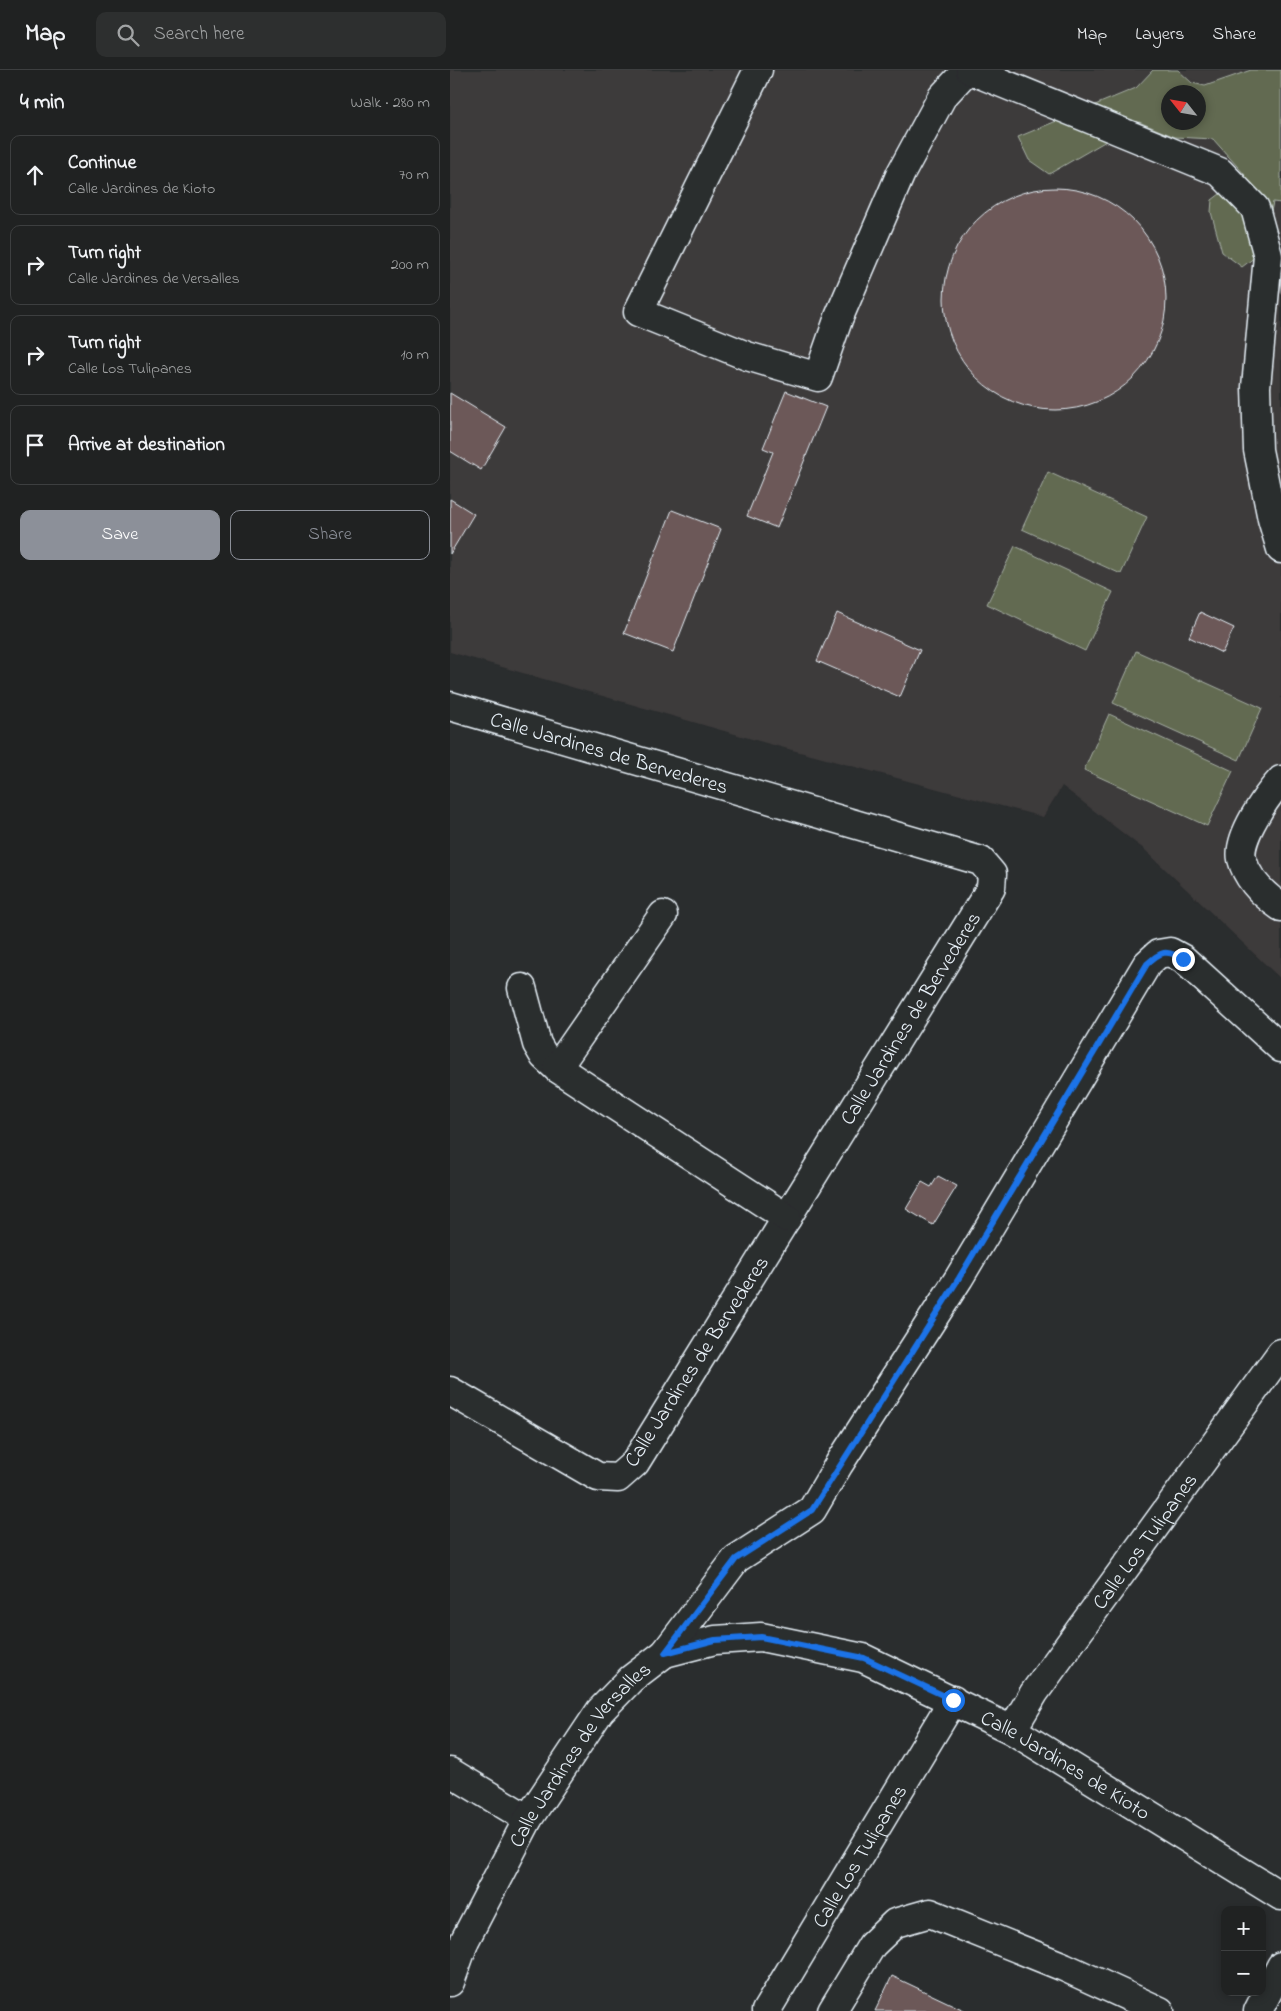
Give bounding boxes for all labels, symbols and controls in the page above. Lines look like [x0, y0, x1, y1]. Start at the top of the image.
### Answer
search box [96, 12, 446, 57]
text: Map [25, 17, 66, 52]
icon: search [114, 21, 142, 49]
text: Search here [154, 21, 245, 48]
text: Map [1077, 22, 1107, 48]
text: Layers [1135, 22, 1185, 48]
text: Share [1213, 22, 1256, 48]
north arrow [1161, 85, 1206, 130]
text: 4 min [20, 88, 64, 118]
text: Walk · 280 m [351, 91, 430, 115]
text: Continue [68, 150, 136, 177]
icon: ahead [21, 161, 49, 189]
text: 70 m [399, 163, 429, 187]
text: Calle Jardines de Kioto [68, 177, 215, 201]
text: Turn right [68, 240, 141, 267]
icon: right [21, 251, 49, 279]
text: 200 m [391, 253, 429, 277]
text: Calle Jardines de Versalles [68, 267, 240, 291]
text: Turn right [68, 330, 141, 357]
icon: right [21, 341, 49, 369]
text: 10 m [401, 343, 429, 367]
text: Calle Los Tulipanes [68, 357, 192, 381]
icon: arrive [21, 431, 49, 459]
text: Arrive at destination [68, 432, 225, 459]
button: Save [20, 510, 220, 560]
button: Share [230, 510, 430, 560]
street label: Calle Jardines de Bervederes [486, 705, 731, 803]
street label: Calle Jardines de Bervederes [834, 907, 990, 1132]
route end [1172, 948, 1195, 971]
street label: Calle Jardines de Bervederes [618, 1251, 777, 1474]
street label: Calle Los Tulipanes [1086, 1468, 1206, 1617]
street label: Calle Jardines de Versalles [503, 1656, 658, 1853]
route start [942, 1689, 965, 1712]
street label: Calle Jardines de Kioto [975, 1704, 1155, 1829]
street label: Calle Los Tulipanes [806, 1780, 916, 1934]
map controls [1221, 1906, 1266, 1996]
button: + [1221, 1906, 1266, 1951]
button: − [1221, 1951, 1266, 1996]

